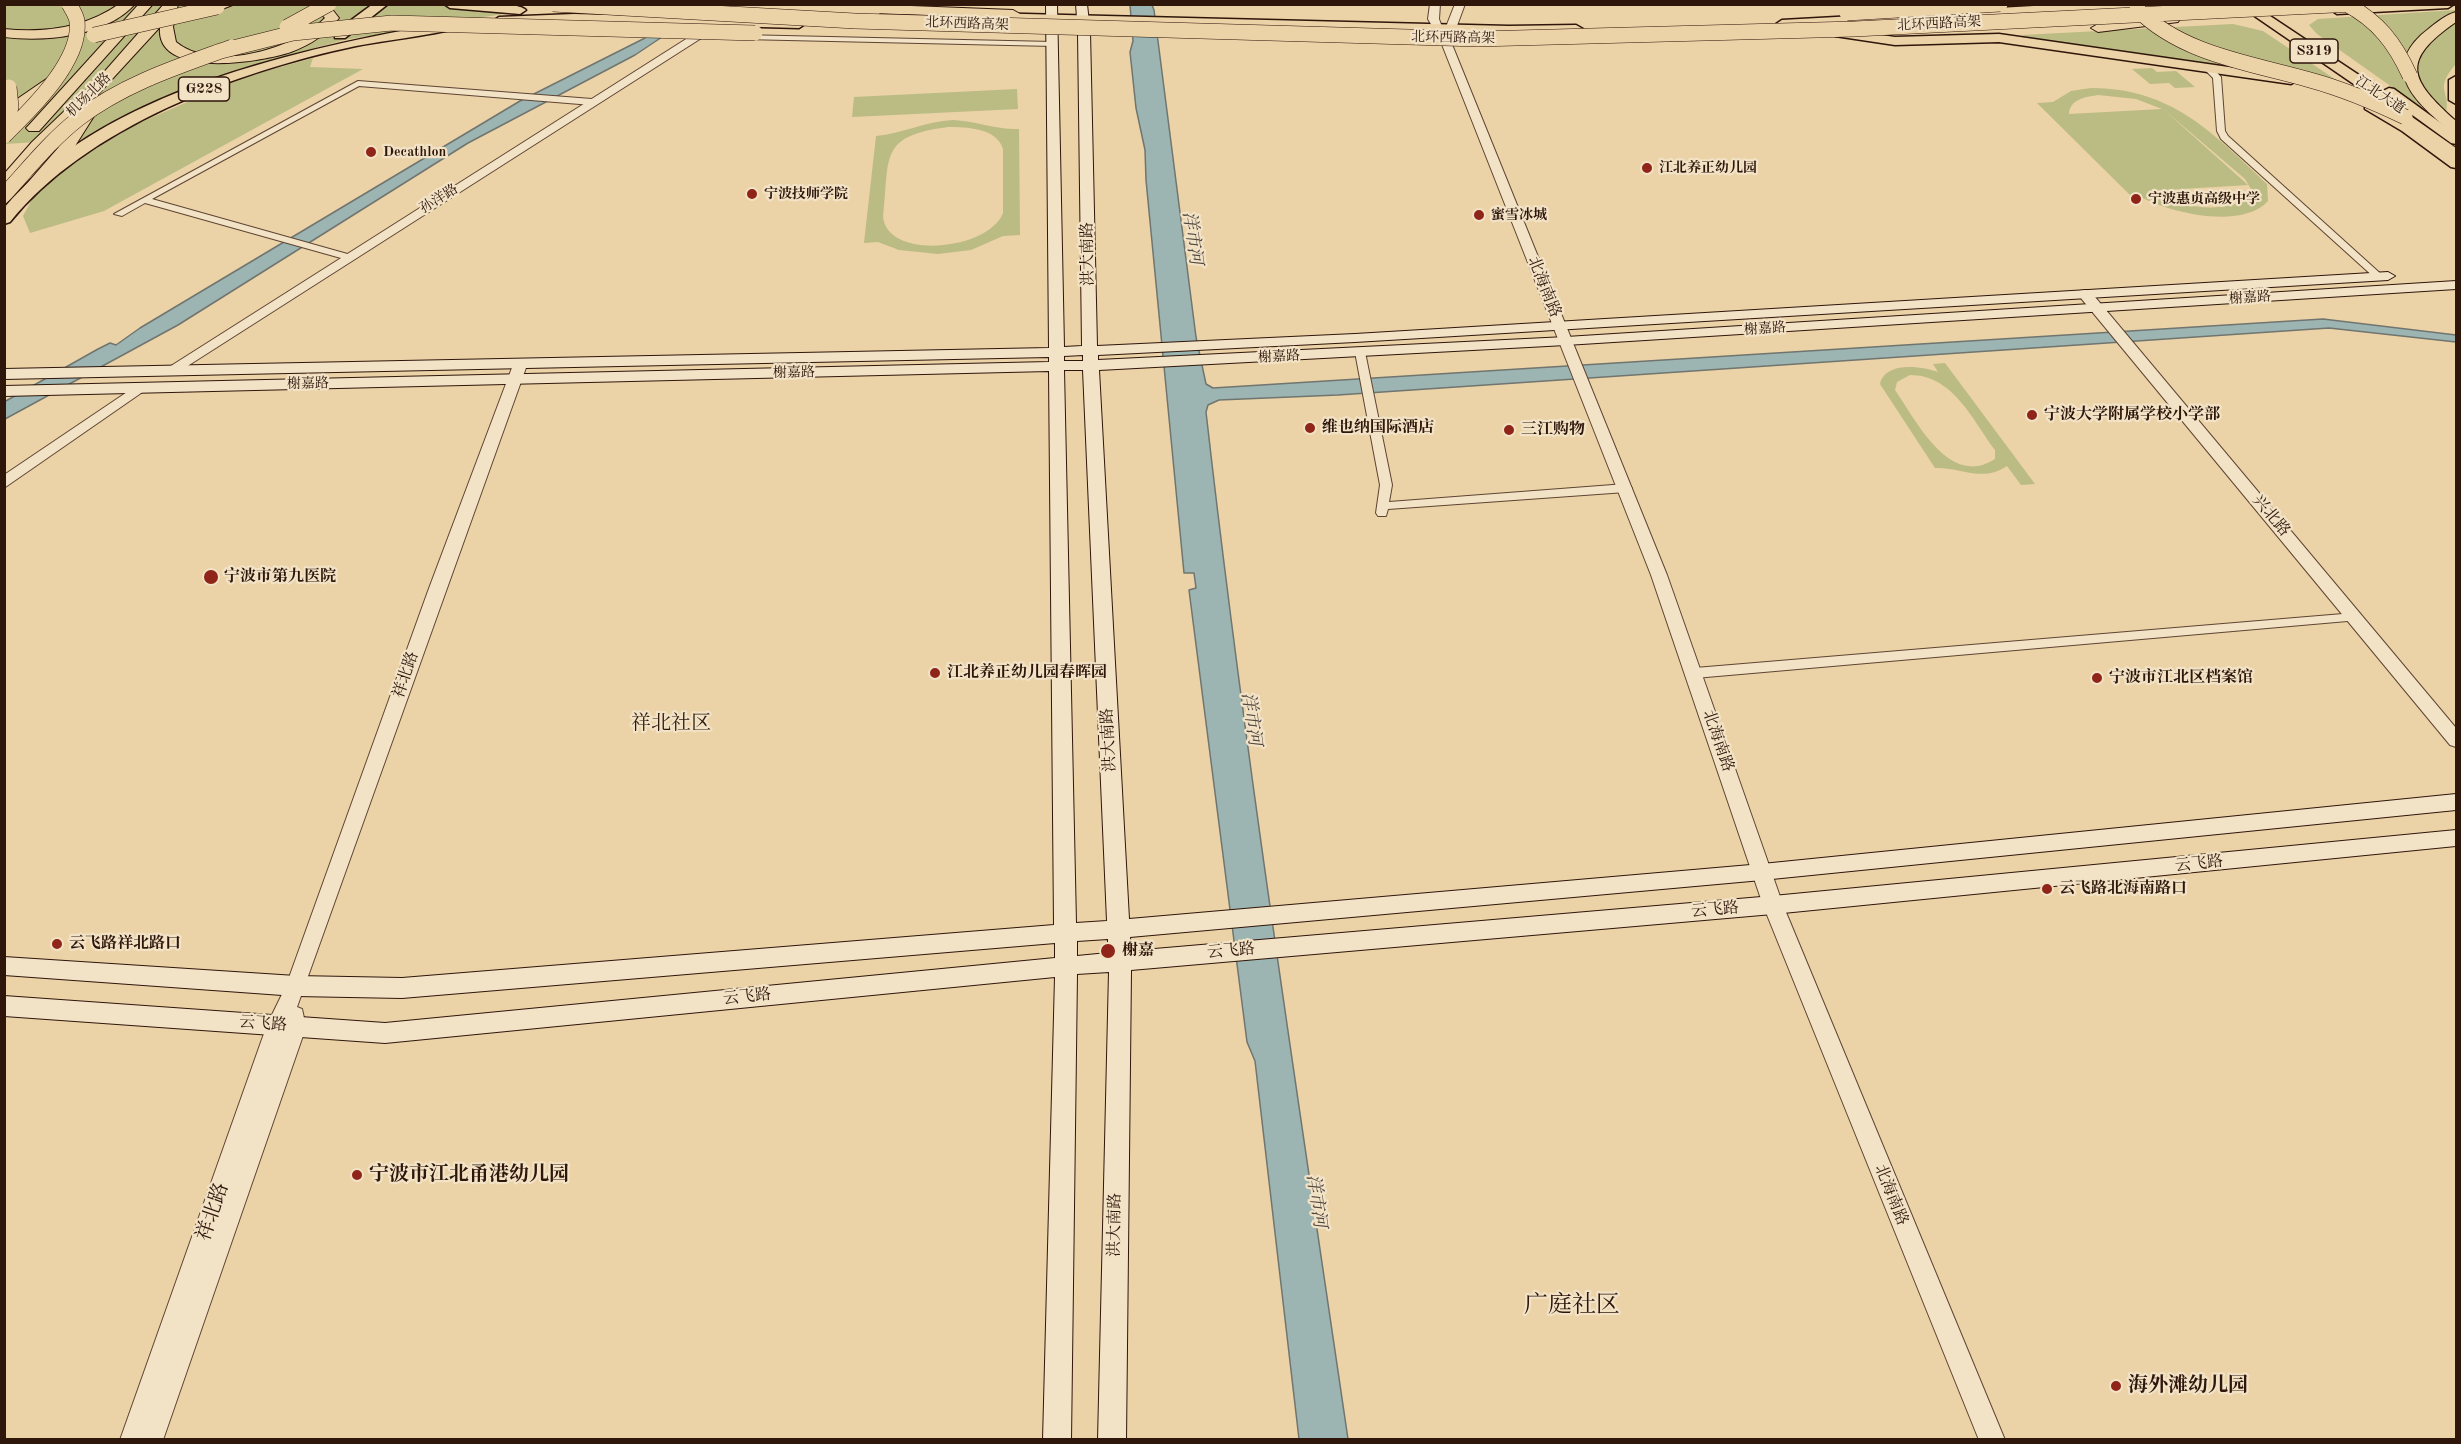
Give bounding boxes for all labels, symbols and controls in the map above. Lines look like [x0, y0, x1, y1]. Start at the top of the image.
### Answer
street label: 北环西路高架 [1897, 13, 1981, 35]
street label: 北环西路高架 [925, 14, 1009, 34]
street label: 北环西路高架 [1411, 29, 1495, 47]
road number: S319 [2290, 39, 2338, 63]
street label: 机场北路 [63, 69, 115, 121]
street label: 江北大道 [2352, 72, 2408, 118]
road number: G228 [178, 77, 230, 101]
place label: Decathlon [383, 144, 446, 160]
marker: Decathlon [364, 145, 378, 159]
place label: 江北养正幼儿园 [1659, 160, 1757, 176]
marker: 江北养正幼儿园 [1640, 161, 1654, 175]
street label: 孙洋路 [417, 181, 461, 217]
place label: 宁波技师学院 [764, 186, 848, 202]
marker: 宁波技师学院 [745, 187, 759, 201]
place label: 宁波惠贞高级中学 [2148, 191, 2260, 207]
marker: 宁波惠贞高级中学 [2129, 192, 2143, 206]
place label: 蜜雪冰城 [1491, 207, 1547, 223]
marker: 蜜雪冰城 [1472, 208, 1486, 222]
water label: 洋市河 [1178, 210, 1206, 266]
street label: 洪大南路 [1078, 222, 1098, 286]
street label: 北海南路 [1523, 254, 1565, 320]
street label: 榭嘉路 [2228, 288, 2272, 308]
street label: 榭嘉路 [1743, 319, 1787, 339]
street label: 榭嘉路 [1258, 348, 1300, 366]
street label: 榭嘉路 [773, 364, 815, 382]
street label: 榭嘉路 [287, 375, 329, 393]
place label: 宁波大学附属学校小学部 [2044, 405, 2220, 425]
marker: 宁波大学附属学校小学部 [2025, 408, 2039, 422]
place label: 维也纳国际酒店 [1322, 418, 1434, 438]
place label: 三江购物 [1521, 420, 1585, 440]
marker: 维也纳国际酒店 [1303, 421, 1317, 435]
marker: 三江购物 [1502, 423, 1516, 437]
street label: 兴北路 [2248, 491, 2294, 541]
place label: 宁波市第九医院 [224, 567, 336, 587]
marker: 宁波市第九医院 [202, 568, 220, 586]
street label: 祥北路 [389, 649, 423, 701]
place label: 江北养正幼儿园春晖园 [947, 663, 1107, 683]
marker: 江北养正幼儿园春晖园 [928, 666, 942, 680]
place label: 宁波市江北区档案馆 [2109, 668, 2253, 688]
marker: 宁波市江北区档案馆 [2090, 671, 2104, 685]
water label: 洋市河 [1237, 691, 1265, 747]
street label: 洪大南路 [1098, 708, 1120, 772]
street label: 北海南路 [1699, 708, 1737, 774]
district label: 祥北社区 [631, 712, 711, 736]
street label: 云飞路 [2174, 852, 2224, 876]
place label: 云飞路北海南路口 [2059, 879, 2187, 899]
marker: 云飞路北海南路口 [2040, 882, 2054, 896]
street label: 云飞路 [1690, 898, 1740, 922]
place label: 云飞路祥北路口 [69, 934, 181, 954]
marker: 云飞路祥北路口 [50, 937, 64, 951]
street label: 云飞路 [1206, 939, 1256, 963]
place label: 榭嘉 [1122, 941, 1154, 961]
marker: 榭嘉 [1099, 942, 1117, 960]
street label: 云飞路 [722, 985, 772, 1009]
street label: 云飞路 [238, 1013, 288, 1035]
street label: 北海南路 [1870, 1162, 1912, 1228]
place label: 宁波市江北甬港幼儿园 [369, 1163, 569, 1187]
marker: 宁波市江北甬港幼儿园 [350, 1168, 364, 1182]
water label: 洋市河 [1302, 1173, 1330, 1229]
street label: 祥北路 [192, 1180, 234, 1244]
street label: 洪大南路 [1105, 1193, 1125, 1257]
district label: 广庭社区 [1524, 1292, 1620, 1320]
place label: 海外滩幼儿园 [2128, 1374, 2248, 1398]
marker: 海外滩幼儿园 [2109, 1379, 2123, 1393]

